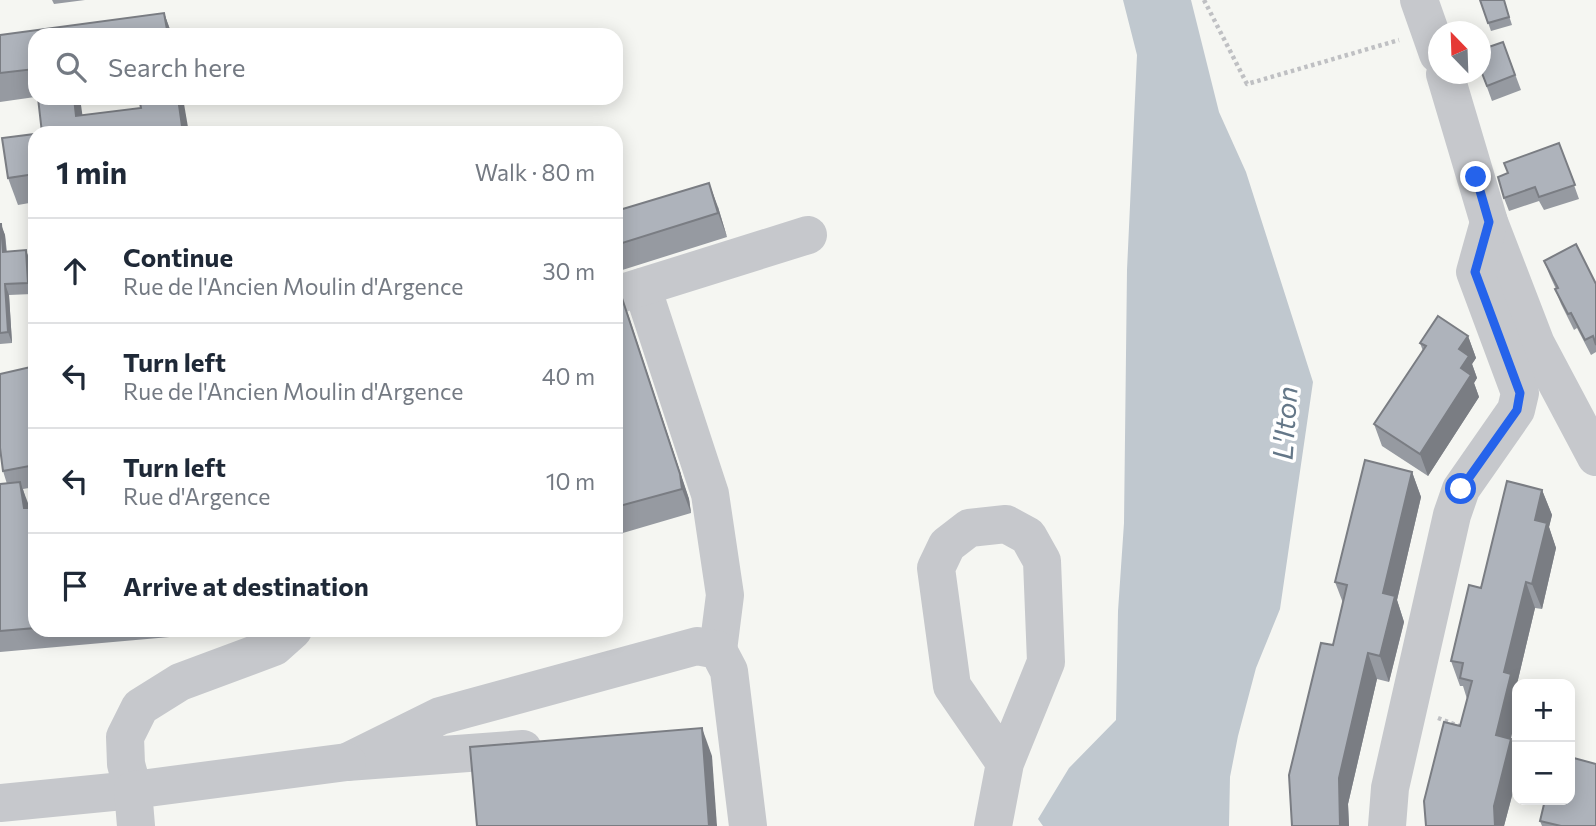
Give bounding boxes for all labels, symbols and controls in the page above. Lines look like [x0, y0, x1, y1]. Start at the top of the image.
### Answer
north arrow [1428, 21, 1491, 84]
search box [28, 28, 623, 105]
icon: search [52, 48, 90, 86]
text: Search here [108, 51, 246, 82]
text: 1 min [56, 153, 127, 190]
text: Walk · 80 m [475, 158, 595, 186]
route end [1460, 161, 1491, 192]
text: Continue [123, 241, 233, 272]
icon: ahead [56, 252, 94, 290]
text: 30 m [542, 257, 595, 285]
text: Rue de l'Ancien Moulin d'Argence [123, 272, 463, 300]
text: Turn left [123, 346, 226, 377]
icon: left [56, 357, 94, 395]
text: 40 m [542, 362, 595, 390]
text: Rue de l'Ancien Moulin d'Argence [123, 377, 463, 405]
water label: L'Iton [1264, 385, 1304, 461]
text: Turn left [123, 451, 226, 482]
icon: left [56, 462, 94, 500]
text: 10 m [546, 467, 595, 495]
route start [1445, 473, 1476, 504]
text: Rue d'Argence [123, 482, 270, 510]
icon: arrive [56, 567, 94, 605]
text: Arrive at destination [123, 570, 369, 601]
map controls [1512, 679, 1575, 805]
button: + [1512, 679, 1575, 742]
button: − [1512, 742, 1575, 805]

